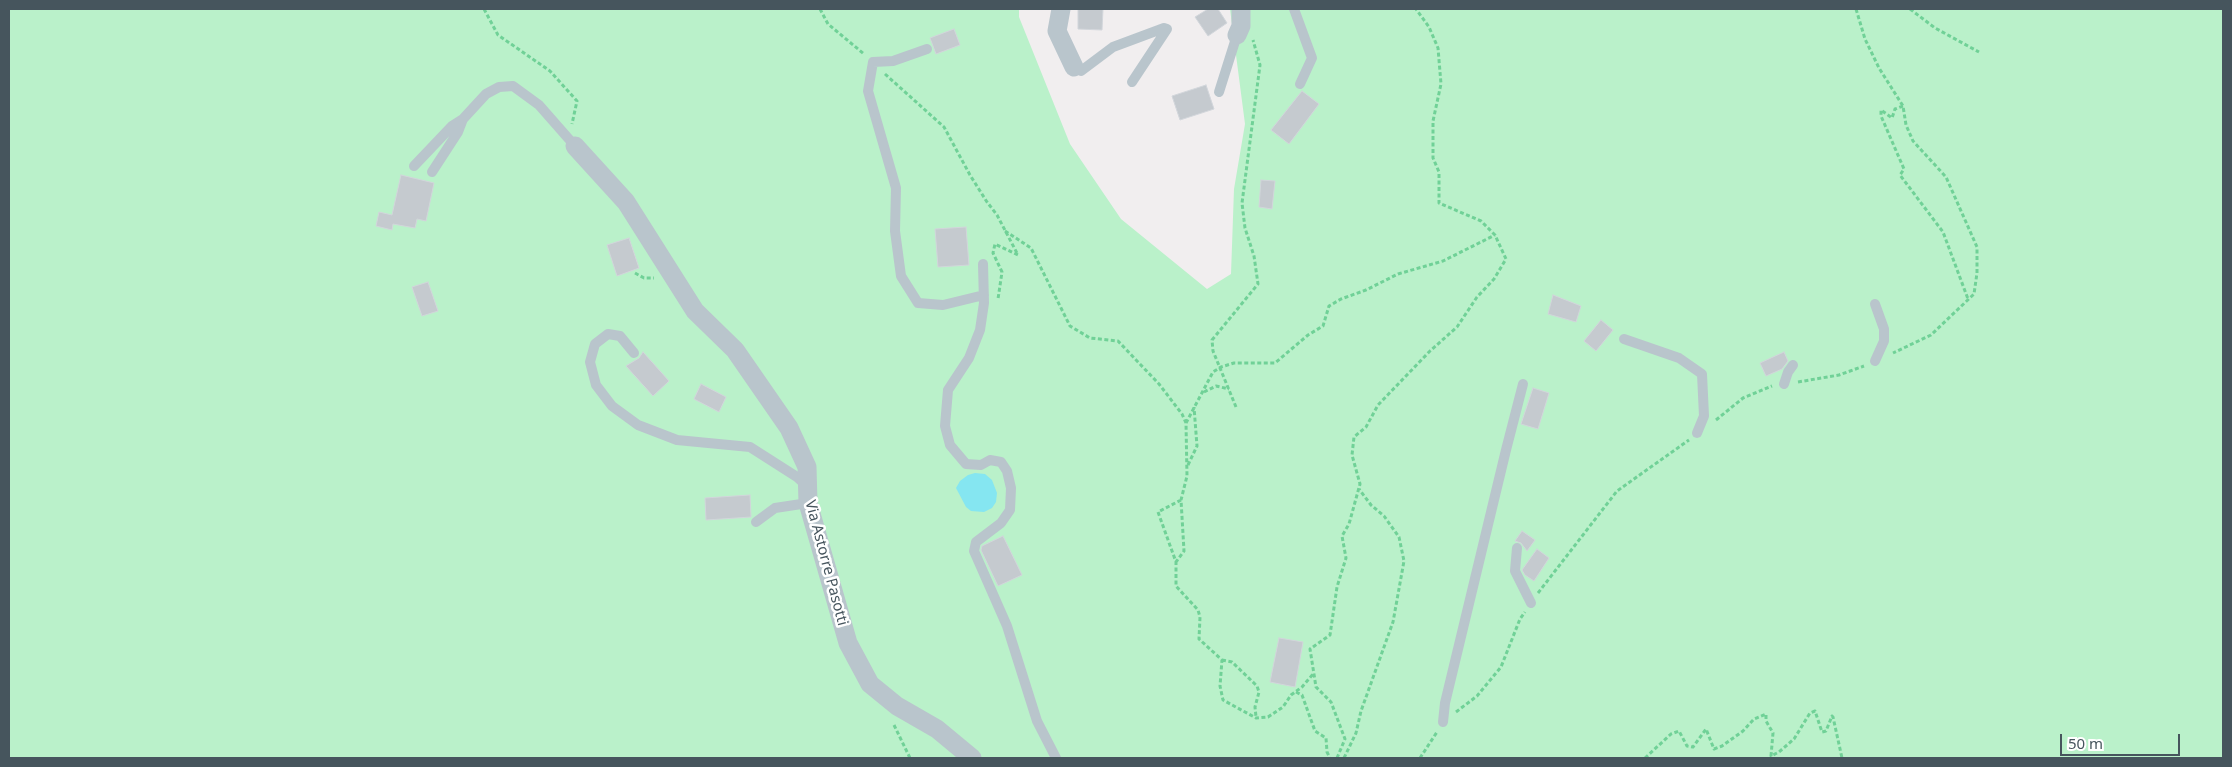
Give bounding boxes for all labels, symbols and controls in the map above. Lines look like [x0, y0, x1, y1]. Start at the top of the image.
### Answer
street label: Via Astorre Pasotti [801, 498, 851, 628]
scale bar [2062, 724, 2182, 756]
text: 50 m [2068, 733, 2103, 753]

